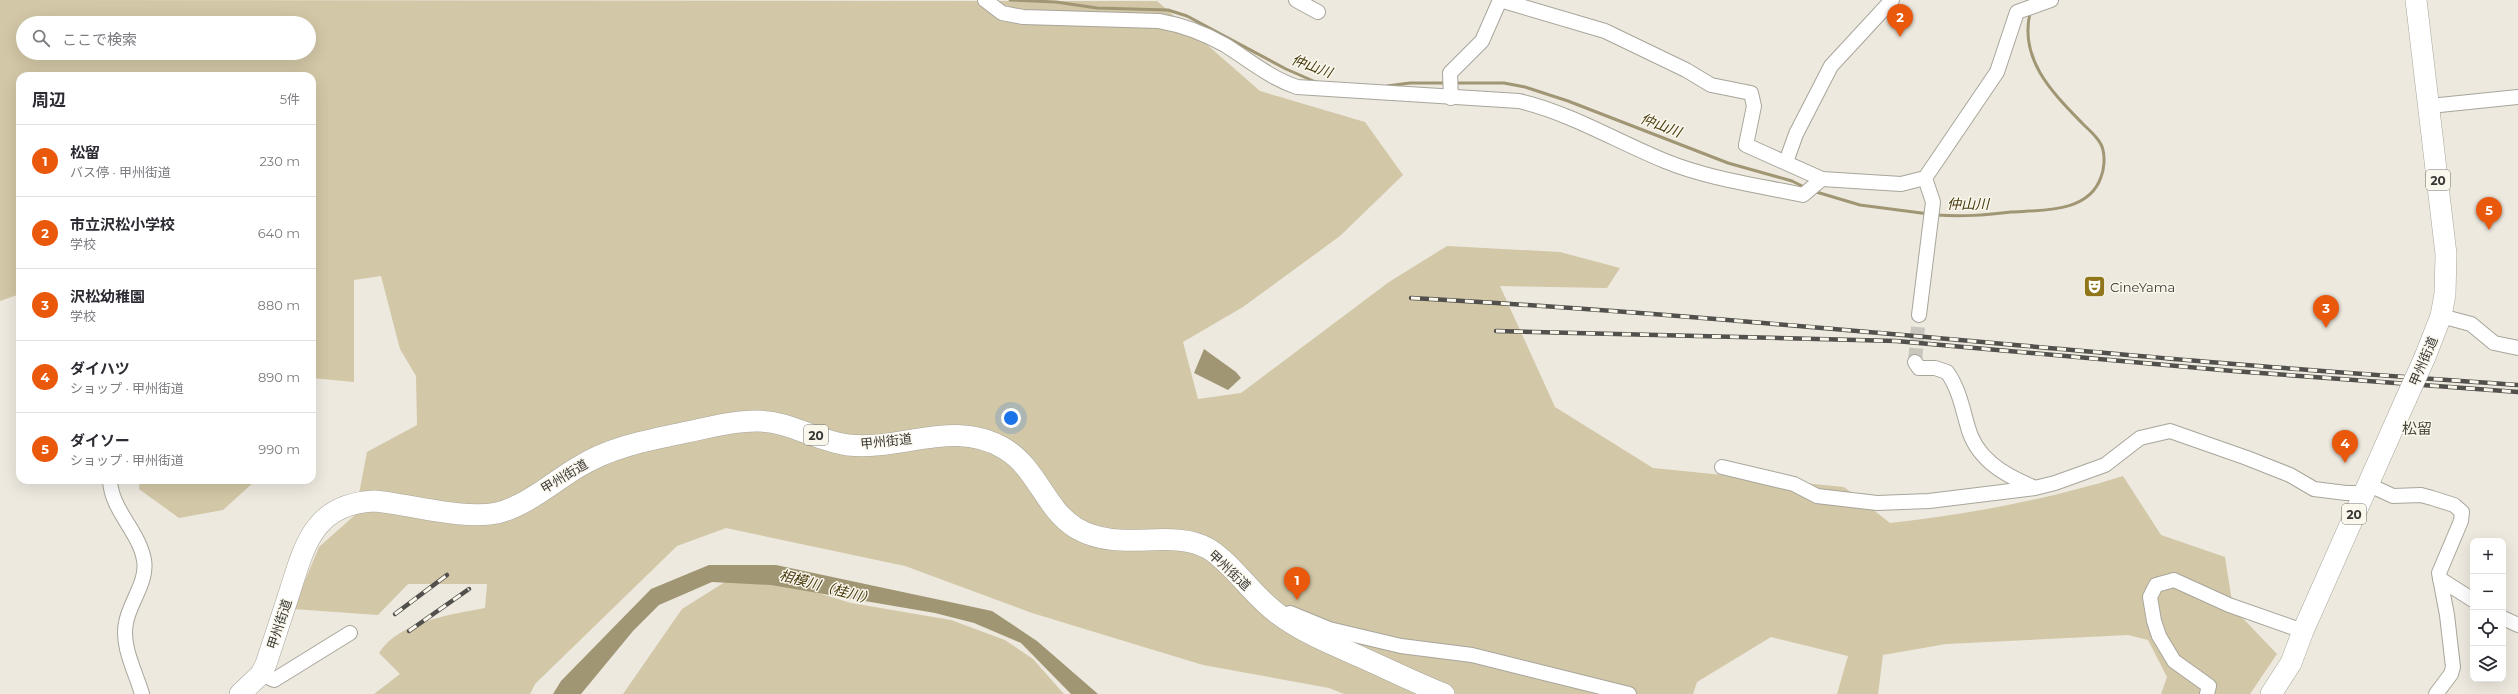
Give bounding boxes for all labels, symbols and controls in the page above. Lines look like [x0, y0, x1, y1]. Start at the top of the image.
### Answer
pin: 2 [1887, 4, 1913, 37]
search box [16, 16, 316, 60]
icon: search [30, 27, 52, 49]
text: ここで検索 [62, 30, 137, 49]
water label: 仲山川 [1289, 50, 1337, 82]
text: 周辺 [32, 90, 66, 110]
text: 5件 [280, 91, 300, 107]
water label: 仲山川 [1638, 109, 1686, 142]
text: 松留 [70, 143, 100, 162]
text: 1 [42, 153, 48, 169]
text: 230 m [259, 153, 300, 169]
text: バス停 · 甲州街道 [70, 164, 171, 180]
road number: 20 [2426, 170, 2450, 190]
water label: 仲山川 [1947, 195, 1991, 213]
pin: 5 [2476, 197, 2502, 230]
text: 市立沢松小学校 [70, 215, 175, 234]
text: 2 [41, 225, 49, 241]
text: 640 m [258, 225, 300, 241]
text: 学校 [70, 236, 96, 252]
theatre icon: CineYama [2082, 274, 2108, 300]
place label: CineYama [2110, 279, 2175, 295]
text: 沢松幼稚園 [70, 287, 145, 306]
pin: 3 [2313, 295, 2339, 328]
text: 3 [41, 297, 49, 313]
text: 880 m [258, 297, 300, 313]
text: 学校 [70, 308, 96, 324]
street label: 甲州街道 [2405, 334, 2441, 388]
text: ダイハツ [70, 359, 130, 378]
text: 4 [41, 369, 49, 385]
text: 890 m [258, 369, 300, 385]
text: ショップ · 甲州街道 [70, 380, 184, 396]
your location [1001, 408, 1021, 428]
district label: 松留 [2402, 419, 2432, 438]
road number: 20 [804, 425, 828, 445]
street label: 甲州街道 [859, 430, 913, 452]
pin: 4 [2332, 430, 2358, 463]
text: ダイソー [70, 431, 130, 450]
text: 5 [41, 441, 49, 457]
text: 990 m [258, 441, 300, 457]
text: ショップ · 甲州街道 [70, 452, 184, 468]
street label: 甲州街道 [538, 456, 590, 496]
road number: 20 [2342, 504, 2366, 524]
map controls [2470, 538, 2506, 682]
button: + [2470, 538, 2506, 574]
street label: 甲州街道 [1206, 546, 1254, 594]
water label: 相模川（桂川） [777, 566, 877, 608]
pin: 1 [1284, 567, 1310, 600]
button: − [2470, 574, 2506, 610]
street label: 甲州街道 [263, 597, 295, 651]
button: locate [2470, 610, 2506, 646]
button: layers [2470, 646, 2506, 682]

